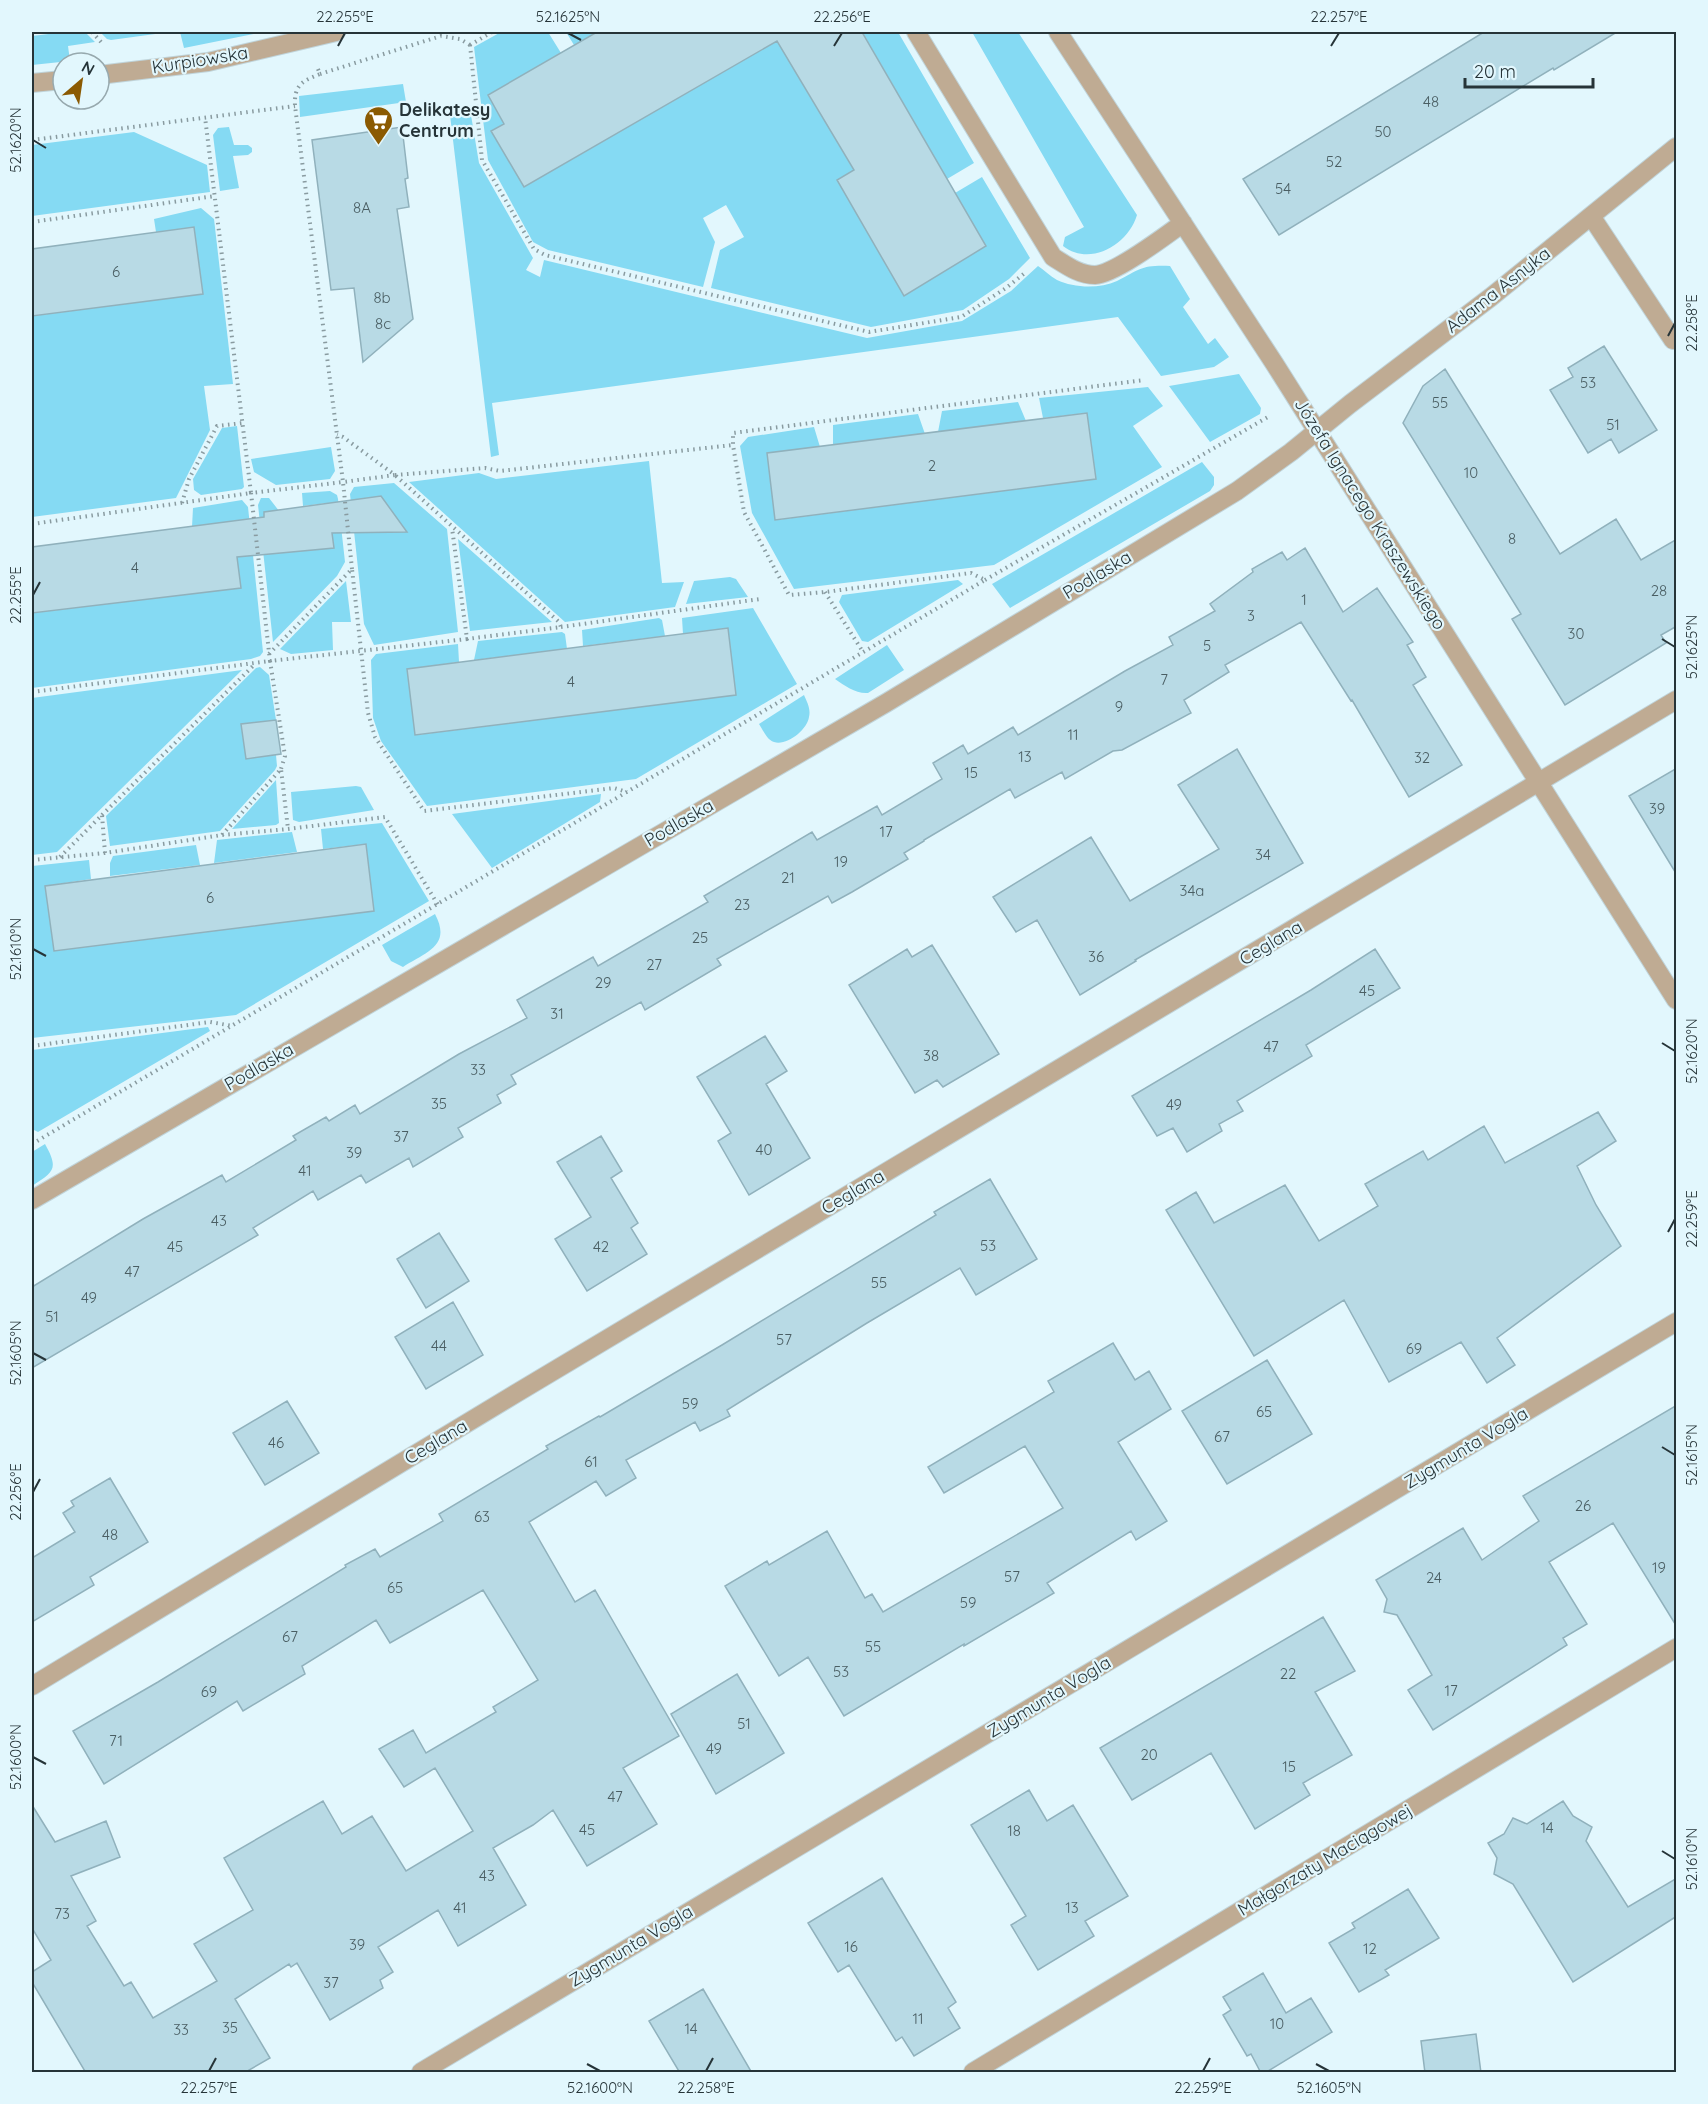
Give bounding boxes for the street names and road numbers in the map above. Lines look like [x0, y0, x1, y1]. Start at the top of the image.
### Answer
street label: Kurpiowska [150, 41, 250, 78]
street label: Adama Asnyka [1441, 242, 1555, 338]
street label: Józefa Ignacego Kraszewskiego [1289, 394, 1451, 634]
street label: Podlaska [1058, 545, 1135, 604]
street label: Podlaska [640, 794, 718, 852]
street label: Ceglana [1235, 915, 1306, 970]
street label: Podlaska [220, 1038, 298, 1096]
street label: Ceglana [817, 1164, 888, 1219]
street label: Zygmunta Vogla [1400, 1402, 1532, 1494]
street label: Ceglana [400, 1414, 471, 1469]
street label: Zygmunta Vogla [983, 1651, 1115, 1743]
street label: Małgorzaty Maciągowej [1233, 1798, 1416, 1921]
street label: Zygmunta Vogla [565, 1900, 697, 1992]

